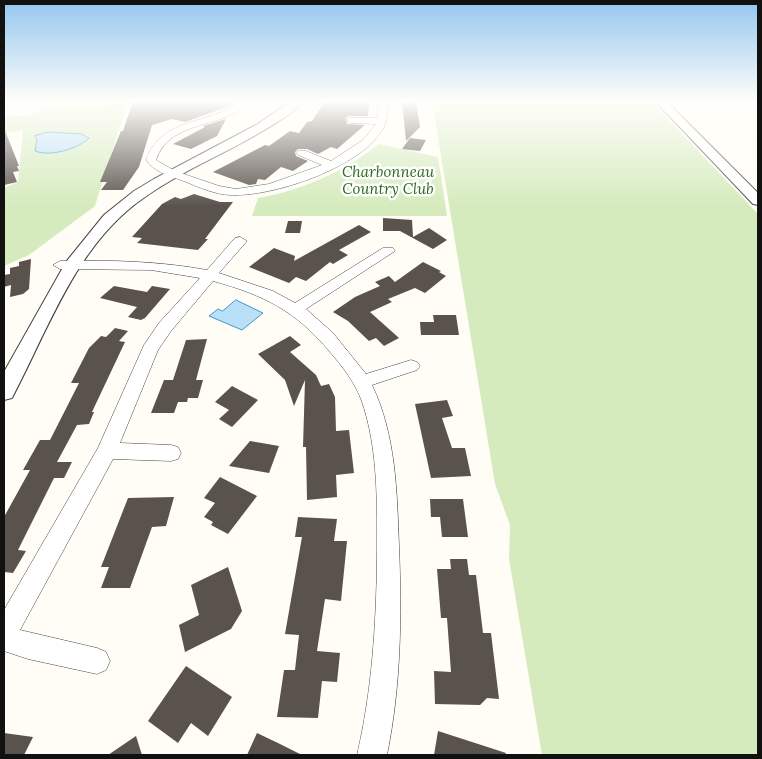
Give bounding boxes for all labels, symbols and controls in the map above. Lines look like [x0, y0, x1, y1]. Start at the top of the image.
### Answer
park label: Charbonneau Country Club [342, 164, 434, 199]

